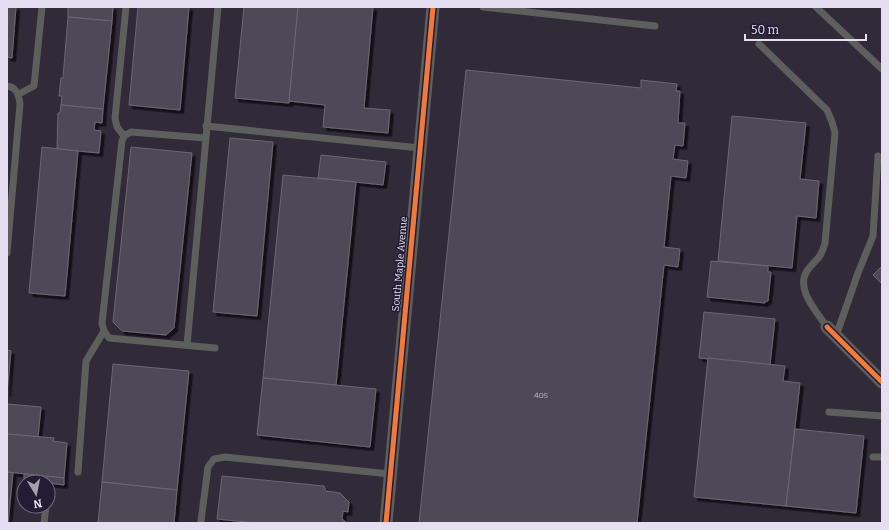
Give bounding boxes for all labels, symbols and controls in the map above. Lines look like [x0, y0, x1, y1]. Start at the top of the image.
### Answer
scale bar [745, 16, 866, 42]
text: 50 m [751, 23, 780, 37]
street label: South Maple Avenue [390, 216, 410, 312]
house number: 405 [534, 391, 548, 400]
north arrow [16, 474, 56, 514]
text: N [32, 496, 43, 511]

